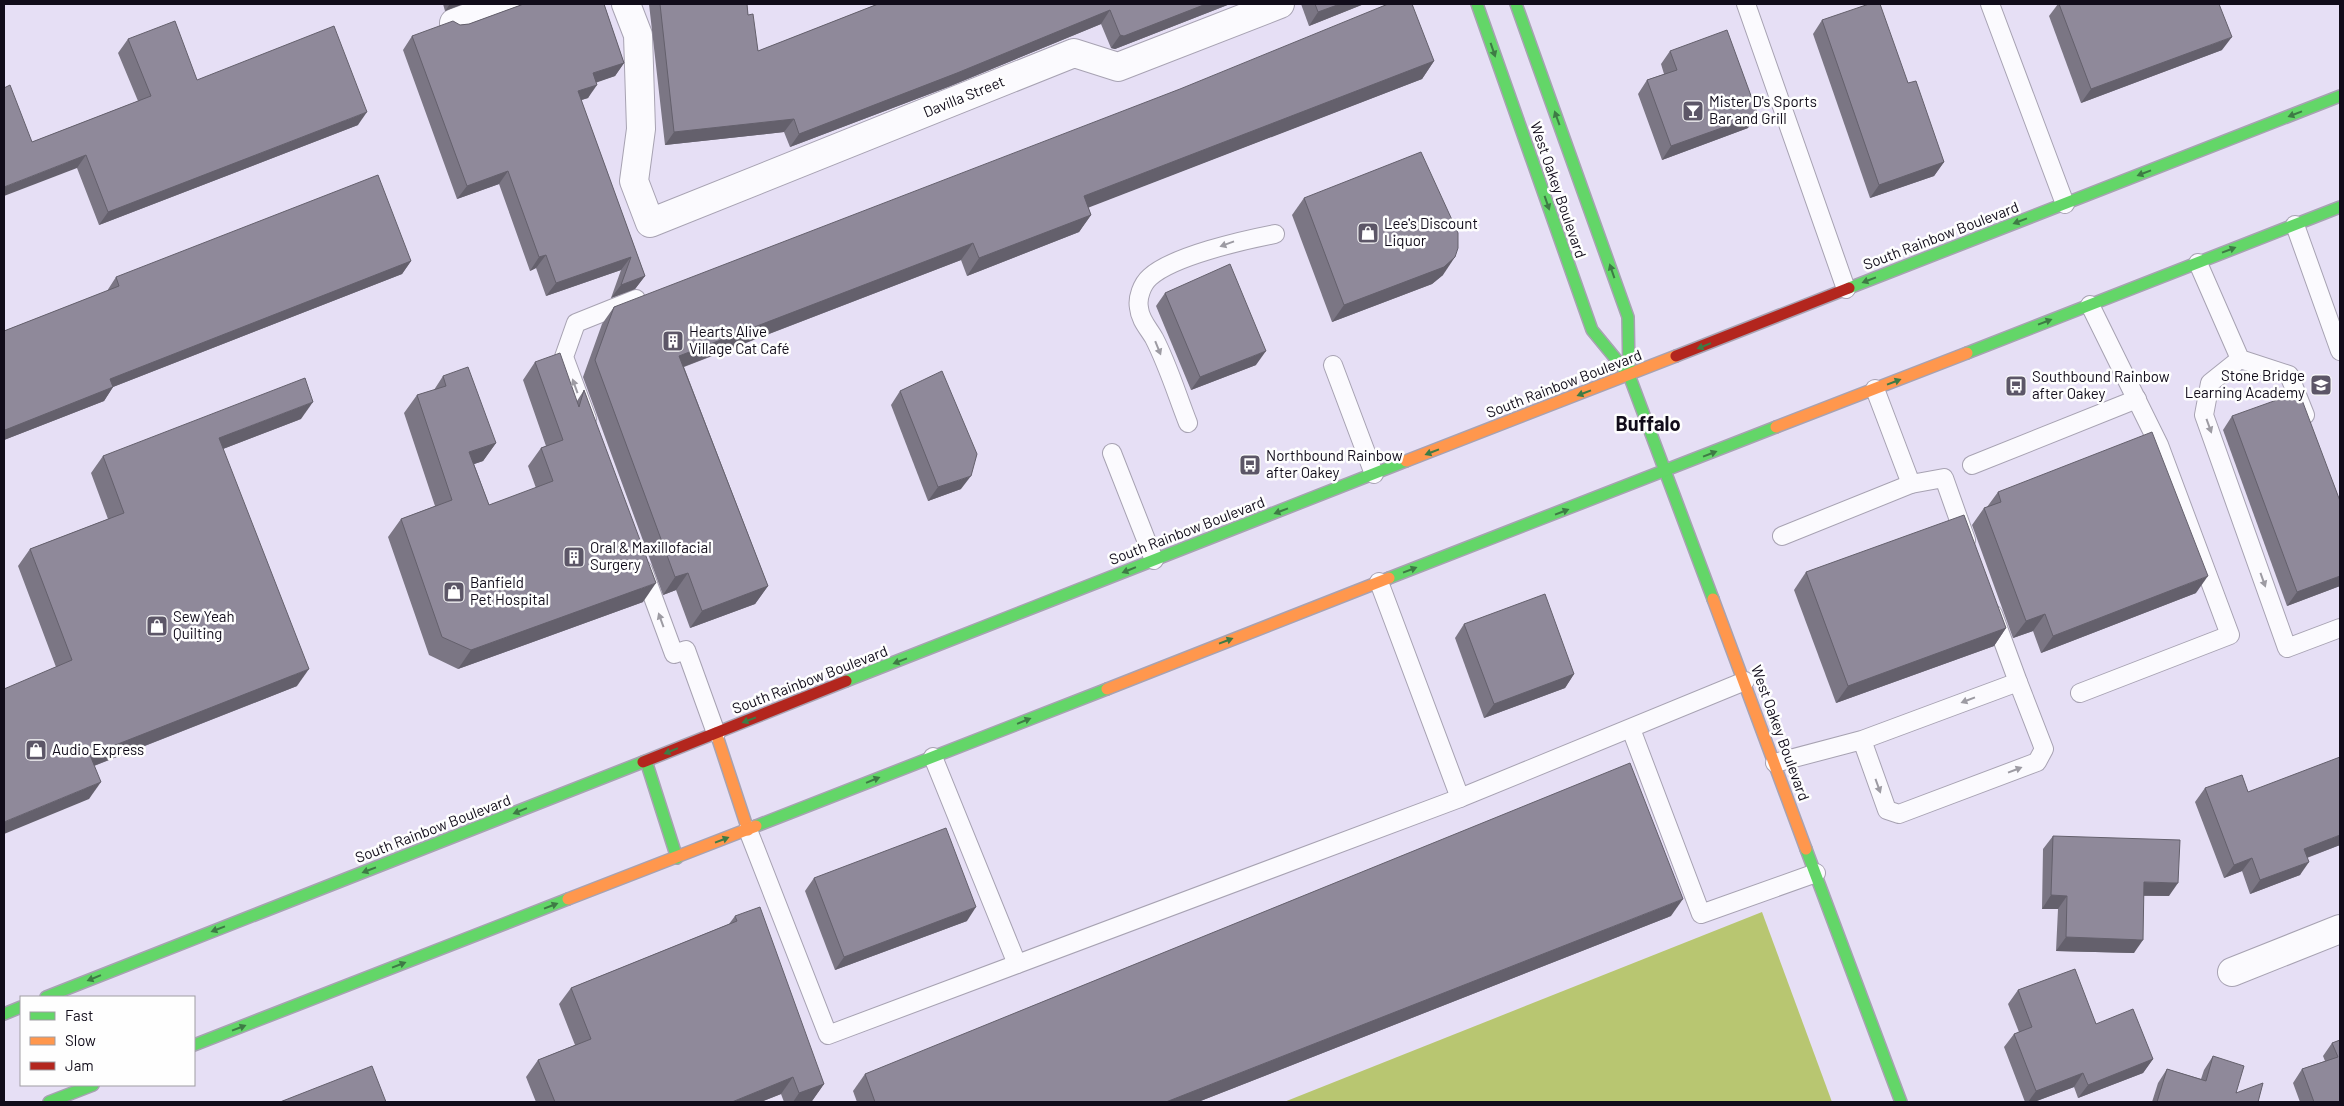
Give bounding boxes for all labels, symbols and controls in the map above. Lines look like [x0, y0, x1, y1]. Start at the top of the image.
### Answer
one-way arrow [1489, 43, 1497, 58]
street label: Davilla Street [920, 72, 1007, 121]
place label: Mister D's Sports Bar and Grill [1709, 92, 1817, 127]
bar icon: Mister D's Sports Bar and Grill [1681, 99, 1705, 123]
one-way arrow [1553, 110, 1560, 125]
one-way arrow [2288, 110, 2302, 118]
street label: West Oakey Boulevard [1527, 119, 1591, 260]
one-way arrow [2136, 170, 2151, 177]
one-way arrow [1543, 196, 1551, 211]
street label: South Rainbow Boulevard [1860, 197, 2021, 273]
place label: Lee's Discount Liquor [1384, 214, 1478, 249]
one-way arrow [2012, 217, 2027, 225]
shop icon: Lee's Discount Liquor [1356, 221, 1380, 245]
one-way arrow [1219, 240, 1234, 248]
one-way arrow [2222, 246, 2236, 254]
one-way arrow [1608, 263, 1616, 278]
one-way arrow [1862, 277, 1876, 285]
one-way arrow [2038, 318, 2052, 326]
place label: Hearts Alive Village Cat Café [689, 322, 790, 357]
building icon: Hearts Alive Village Cat Café [661, 329, 685, 353]
one-way arrow [1154, 340, 1162, 355]
one-way arrow [1696, 342, 1711, 350]
street label: South Rainbow Boulevard [1483, 345, 1644, 421]
place label: Stone Bridge Learning Academy [2185, 366, 2305, 401]
place label: Southbound Rainbow after Oakey [2032, 367, 2170, 402]
school or university icon: Stone Bridge Learning Academy [2309, 373, 2333, 397]
bus stop icon: Southbound Rainbow after Oakey [2004, 374, 2028, 398]
one-way arrow [571, 378, 579, 393]
one-way arrow [1887, 378, 1902, 386]
one-way arrow [1576, 390, 1591, 397]
district label: Buffalo [1615, 411, 1681, 435]
one-way arrow [2205, 419, 2213, 434]
place label: Northbound Rainbow after Oakey [1266, 446, 1403, 481]
one-way arrow [1424, 448, 1439, 456]
one-way arrow [1703, 449, 1717, 457]
bus stop icon: Northbound Rainbow after Oakey [1238, 453, 1262, 477]
street label: South Rainbow Boulevard [1106, 492, 1267, 568]
one-way arrow [1273, 507, 1288, 515]
one-way arrow [1554, 507, 1569, 515]
place label: Oral & Maxillofacial Surgery [590, 538, 712, 573]
building icon: Oral & Maxillofacial Surgery [562, 545, 586, 569]
one-way arrow [1121, 566, 1136, 574]
one-way arrow [1403, 566, 1418, 574]
one-way arrow [2260, 572, 2267, 587]
place label: Banfield Pet Hospital [470, 573, 549, 608]
shop icon: Banfield Pet Hospital [442, 580, 466, 604]
place label: Sew Yeah Quilting [173, 607, 235, 642]
one-way arrow [657, 612, 665, 627]
shop icon: Sew Yeah Quilting [145, 614, 169, 638]
one-way arrow [1219, 637, 1234, 645]
street label: South Rainbow Boulevard [729, 641, 890, 717]
one-way arrow [893, 657, 907, 665]
street label: West Oakey Boulevard [1748, 662, 1814, 803]
one-way arrow [1961, 697, 1976, 704]
one-way arrow [741, 716, 756, 724]
one-way arrow [1017, 716, 1031, 724]
shop icon: Audio Express [24, 738, 48, 762]
place label: Audio Express [52, 740, 144, 758]
one-way arrow [663, 747, 678, 755]
one-way arrow [2008, 766, 2023, 773]
one-way arrow [866, 776, 880, 784]
one-way arrow [1874, 779, 1882, 794]
street label: South Rainbow Boulevard [352, 790, 513, 866]
one-way arrow [513, 807, 527, 815]
one-way arrow [715, 836, 730, 844]
one-way arrow [361, 866, 376, 874]
one-way arrow [544, 902, 559, 910]
one-way arrow [210, 926, 225, 934]
one-way arrow [392, 961, 407, 968]
one-way arrow [86, 974, 101, 982]
legend [20, 996, 195, 1086]
text: Fast [65, 1006, 93, 1024]
one-way arrow [232, 1023, 246, 1031]
text: Slow [65, 1031, 96, 1049]
text: Jam [65, 1056, 94, 1074]

